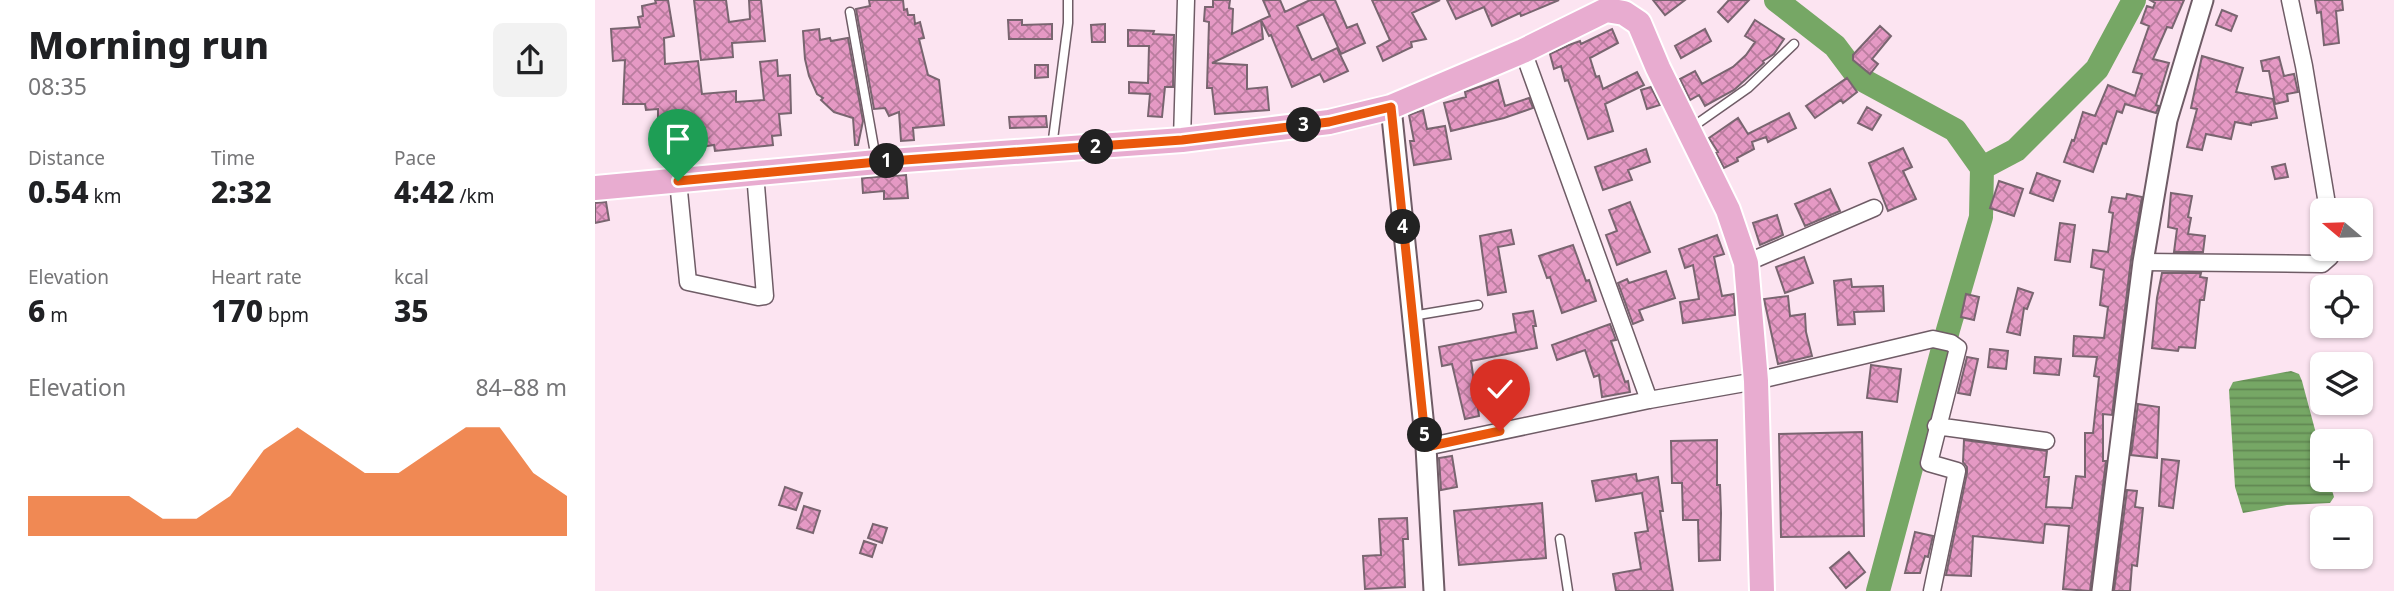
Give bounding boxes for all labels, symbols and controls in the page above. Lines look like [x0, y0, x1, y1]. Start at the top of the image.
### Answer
text: Morning run [28, 18, 269, 70]
button: share [493, 23, 567, 97]
text: 08:35 [28, 70, 87, 102]
pin: 3 [1287, 108, 1321, 142]
pin [648, 109, 708, 181]
text: 3 [1298, 111, 1309, 137]
icon: arrive [659, 120, 697, 158]
pin: 2 [1079, 130, 1113, 164]
text: 2 [1090, 133, 1101, 159]
pin: 1 [869, 144, 905, 178]
text: Distance [28, 145, 105, 171]
text: Time [211, 145, 255, 171]
text: Pace [394, 145, 436, 171]
text: 1 [881, 147, 892, 173]
text: 0.54 [28, 171, 89, 212]
text: 2:32 [211, 171, 272, 212]
text: 4:42 [394, 171, 455, 212]
text: km [89, 183, 121, 209]
text: /km [455, 183, 495, 209]
north arrow [2310, 198, 2373, 261]
map controls [2310, 198, 2373, 569]
pin: 4 [1385, 210, 1421, 244]
text: 4 [1397, 213, 1408, 239]
text: Elevation [28, 264, 109, 290]
text: Heart rate [211, 264, 302, 290]
text: kcal [394, 264, 429, 290]
button: locate [2310, 275, 2373, 338]
text: 6 [28, 290, 45, 331]
text: 170 [211, 290, 263, 331]
text: 35 [394, 290, 429, 331]
text: m [45, 302, 68, 328]
text: bpm [263, 302, 309, 328]
button: layers [2310, 352, 2373, 415]
pin [1470, 359, 1530, 431]
icon: check [1481, 370, 1519, 408]
text: Elevation [28, 371, 126, 403]
text: 84–88 m [475, 371, 567, 403]
pin: 5 [1407, 418, 1443, 452]
text: 5 [1419, 421, 1430, 447]
button: + [2310, 429, 2373, 492]
button: − [2310, 506, 2373, 569]

